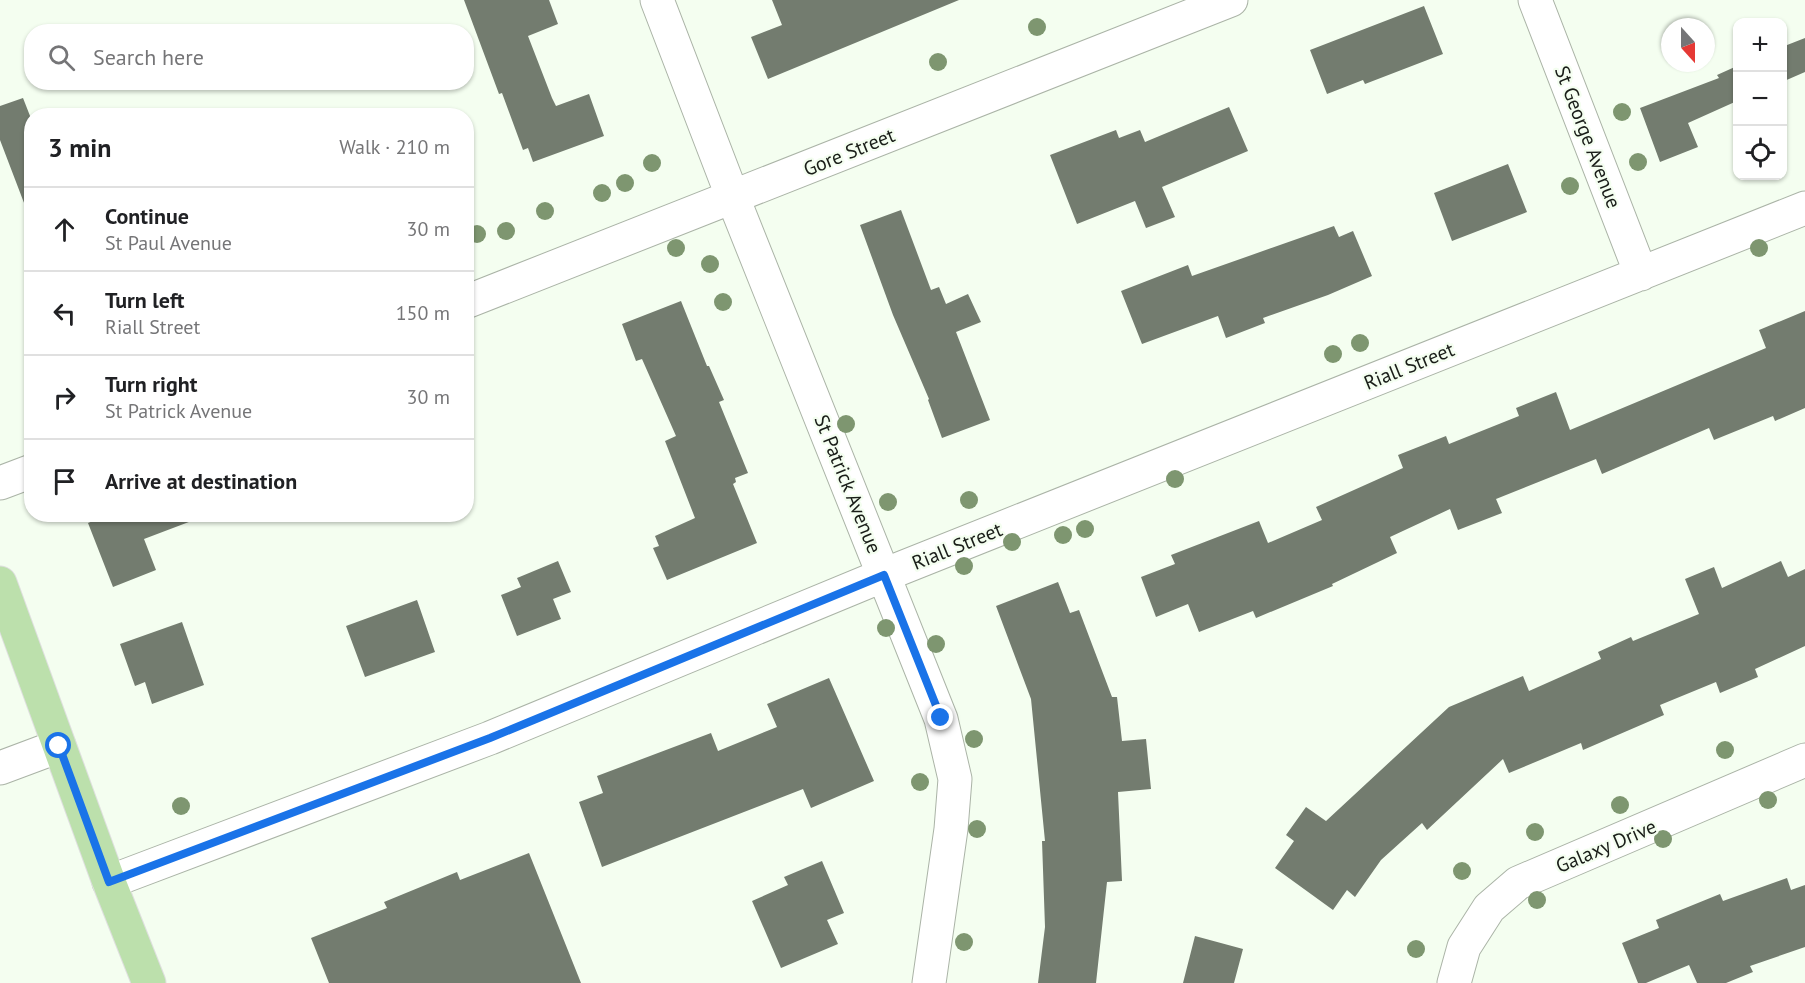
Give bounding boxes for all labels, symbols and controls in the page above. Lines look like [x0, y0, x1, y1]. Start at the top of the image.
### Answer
north arrow [1661, 18, 1715, 72]
map controls [1733, 18, 1787, 180]
button: + [1733, 18, 1787, 72]
search box [24, 24, 474, 90]
icon: search [45, 41, 78, 74]
text: Search here [93, 43, 204, 71]
street label: St George Avenue [1549, 62, 1627, 212]
button: − [1733, 72, 1787, 126]
street label: Gore Street [799, 122, 899, 182]
button: locate [1733, 126, 1787, 180]
text: 3 min [48, 131, 111, 164]
text: Walk · 210 m [339, 134, 450, 160]
text: Continue [105, 202, 189, 230]
icon: ahead [48, 213, 81, 246]
text: 30 m [407, 216, 450, 242]
text: St Paul Avenue [105, 230, 232, 256]
text: Turn left [105, 286, 185, 314]
icon: left [48, 297, 81, 330]
text: 150 m [396, 300, 450, 326]
text: Riall Street [105, 314, 200, 340]
street label: Riall Street [1360, 336, 1458, 396]
text: Turn right [105, 370, 197, 398]
icon: right [48, 381, 81, 414]
text: 30 m [407, 384, 450, 410]
text: St Patrick Avenue [105, 398, 252, 424]
street label: St Patrick Avenue [808, 411, 888, 557]
icon: arrive [48, 465, 81, 498]
text: Arrive at destination [105, 467, 297, 495]
street label: Riall Street [908, 516, 1006, 576]
route end [927, 704, 953, 730]
route start [45, 732, 71, 758]
street label: Galaxy Drive [1552, 813, 1660, 879]

